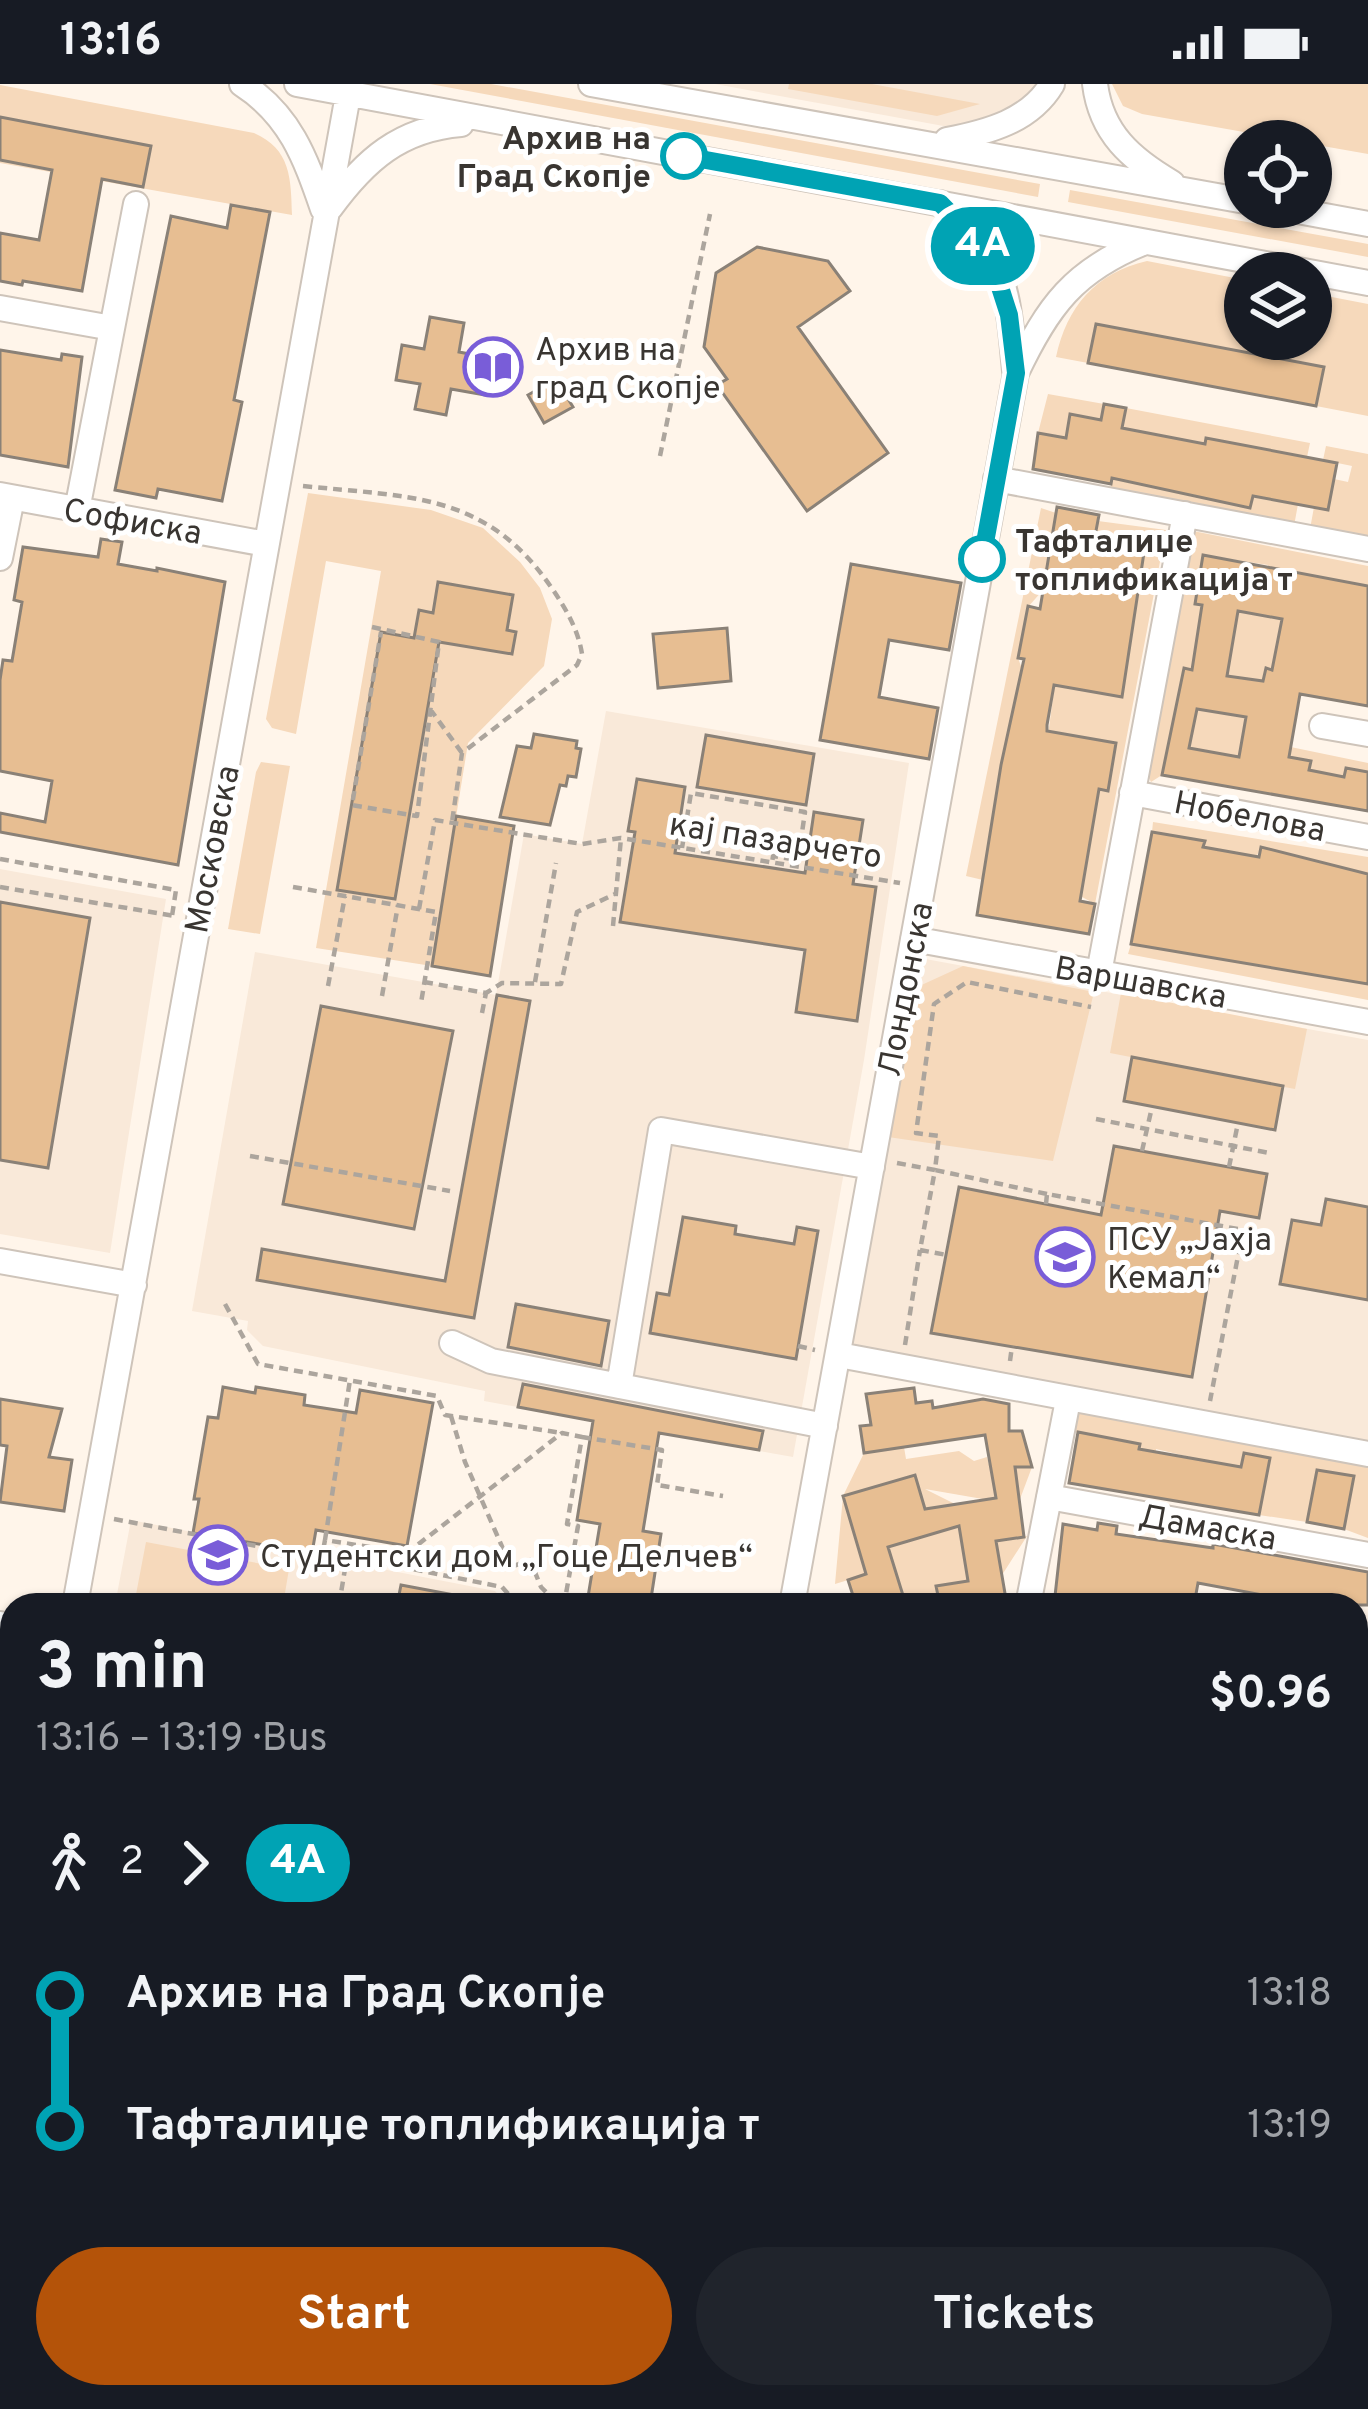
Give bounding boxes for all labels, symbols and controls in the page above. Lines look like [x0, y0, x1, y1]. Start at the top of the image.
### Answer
text: 13:16 [60, 14, 162, 71]
place label: Архив на Град Скопје [457, 120, 651, 200]
map controls [1224, 120, 1332, 360]
button: locate [1224, 120, 1332, 228]
marker: Архив на Град Скопје [662, 134, 706, 178]
line badge: 4A [929, 207, 1037, 285]
text: 4A [955, 219, 1011, 272]
button: layers [1224, 252, 1332, 360]
place label: Архив на град Скопје [535, 331, 720, 411]
library icon: Архив на град Скопје [462, 336, 524, 398]
street label: Софиска [60, 491, 205, 557]
place label: Тафталиџе топлификација т [1015, 523, 1293, 603]
marker: Тафталиџе топлификација т [960, 537, 1004, 581]
street label: Московска [178, 762, 252, 937]
street label: Нобелова [1170, 784, 1329, 854]
street label: кај пазарчето [666, 805, 885, 881]
street label: Лондонска [870, 899, 945, 1081]
street label: Варшавска [1051, 949, 1230, 1021]
place label: ПСУ „Јахја Кемал“ [1107, 1221, 1272, 1301]
school or university icon: ПСУ „Јахја Кемал“ [1034, 1226, 1096, 1288]
street label: Дамаска [1135, 1497, 1279, 1563]
school or university icon: Студентски дом „Гоце Делчев“ [187, 1524, 249, 1586]
place label: Студентски дом „Гоце Делчев“ [260, 1538, 753, 1580]
text: 3 min [36, 1629, 208, 1712]
text: $0.96 [1209, 1667, 1332, 1724]
text: 13:16 – 13:19 · Bus [36, 1716, 328, 1765]
icon: walk [36, 1830, 102, 1896]
icon: forward [162, 1830, 228, 1896]
text: 4A [270, 1836, 326, 1889]
text: 2 [120, 1839, 144, 1888]
text: Архив на Град Скопје [126, 1967, 605, 2024]
text: 13:18 [1247, 1971, 1332, 2020]
text: Тафталиџе топлификација т [126, 2099, 760, 2156]
text: 13:19 [1247, 2103, 1332, 2152]
button: Start [36, 2247, 672, 2385]
button: Tickets [696, 2247, 1332, 2385]

